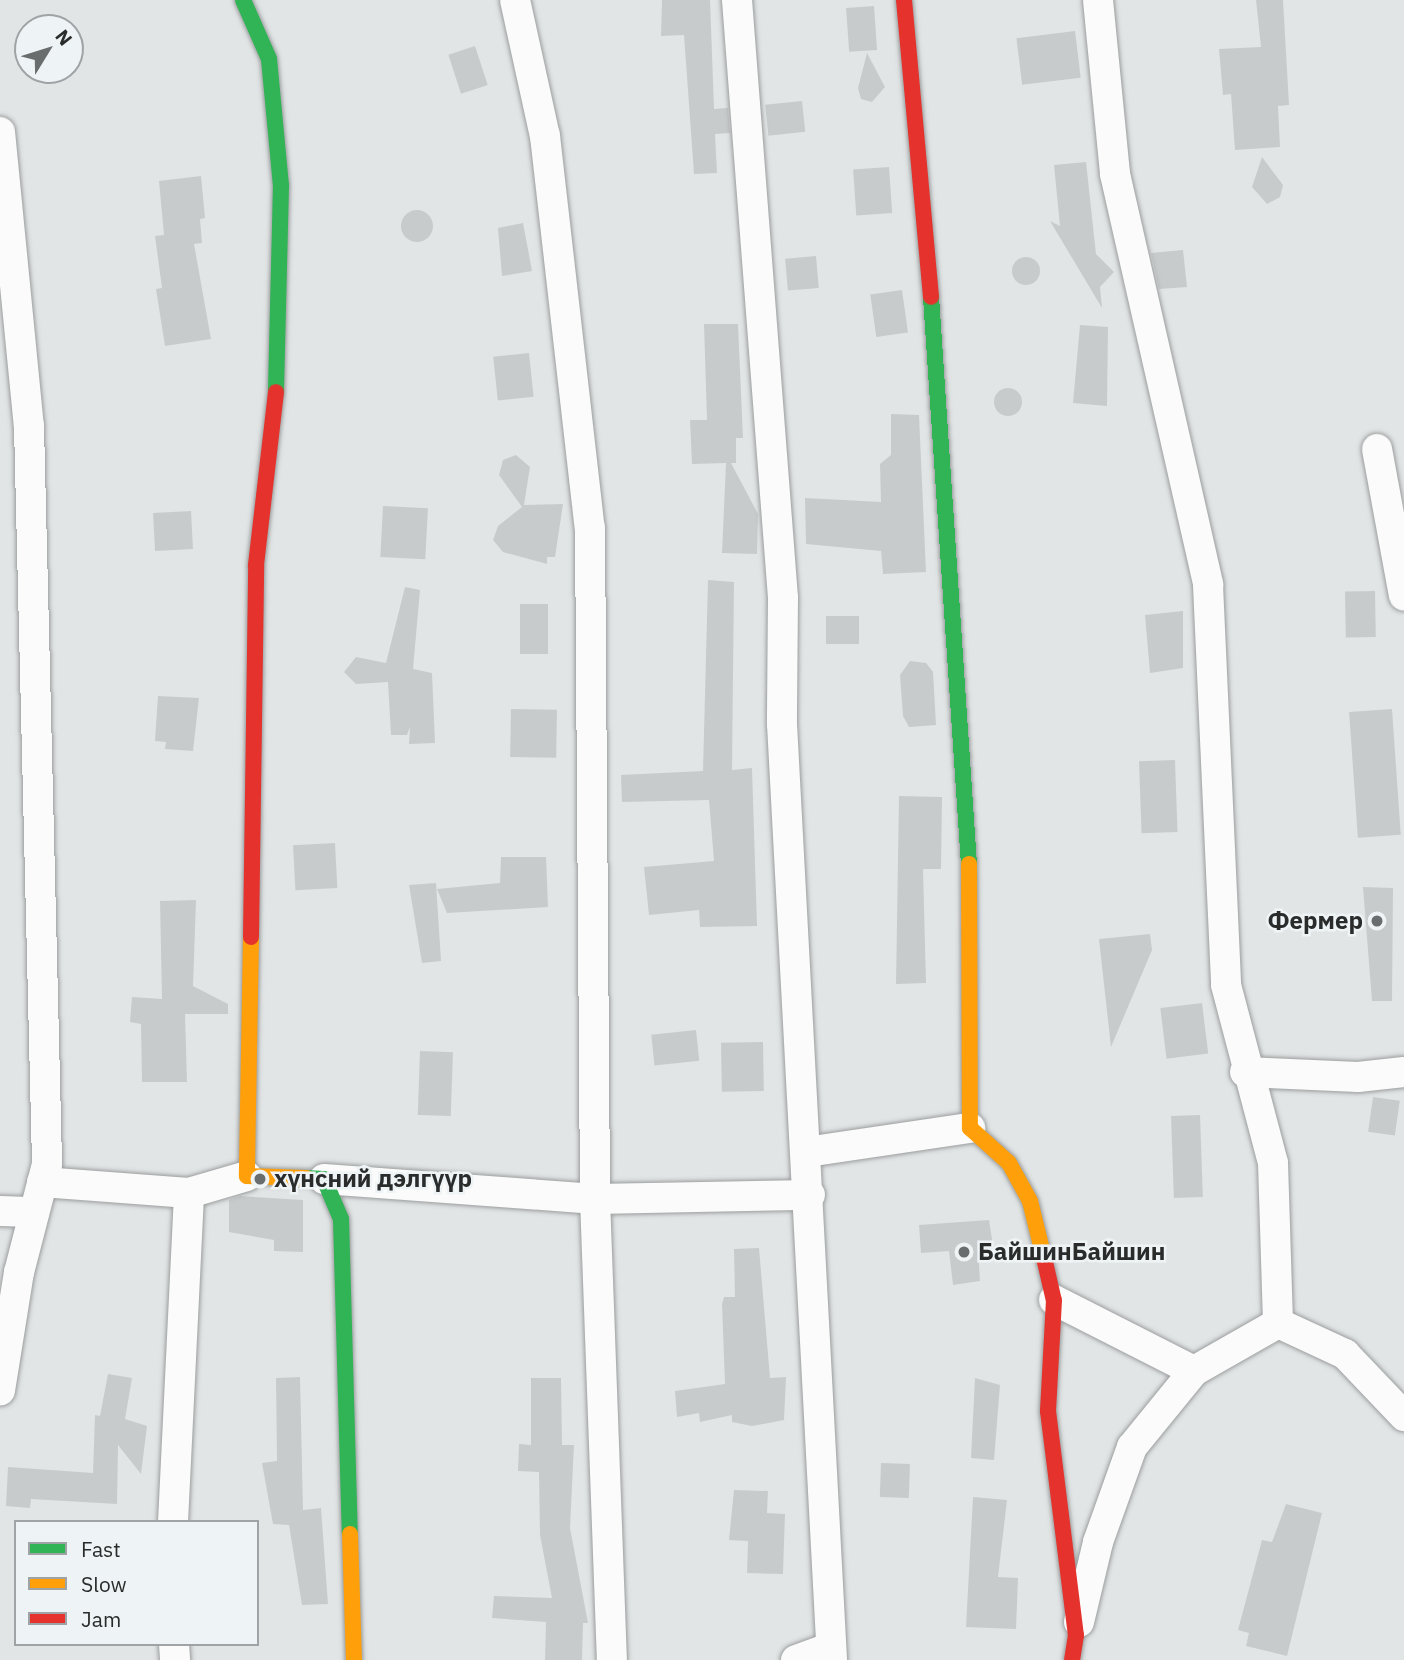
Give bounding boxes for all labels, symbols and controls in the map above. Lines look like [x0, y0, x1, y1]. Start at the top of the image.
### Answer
north arrow [14, 14, 84, 84]
text: N [50, 24, 78, 50]
place label: Фермер [1268, 907, 1363, 935]
marker: Фермер [1369, 913, 1385, 929]
place label: хүнсний дэлгүүр [274, 1165, 472, 1193]
marker: хүнсний дэлгүүр [252, 1171, 268, 1187]
place label: БайшинБайшин [978, 1238, 1165, 1266]
marker: БайшинБайшин [956, 1244, 972, 1260]
legend [14, 1520, 259, 1646]
text: Fast [81, 1535, 121, 1563]
text: Slow [81, 1570, 127, 1598]
text: Jam [81, 1605, 121, 1633]

